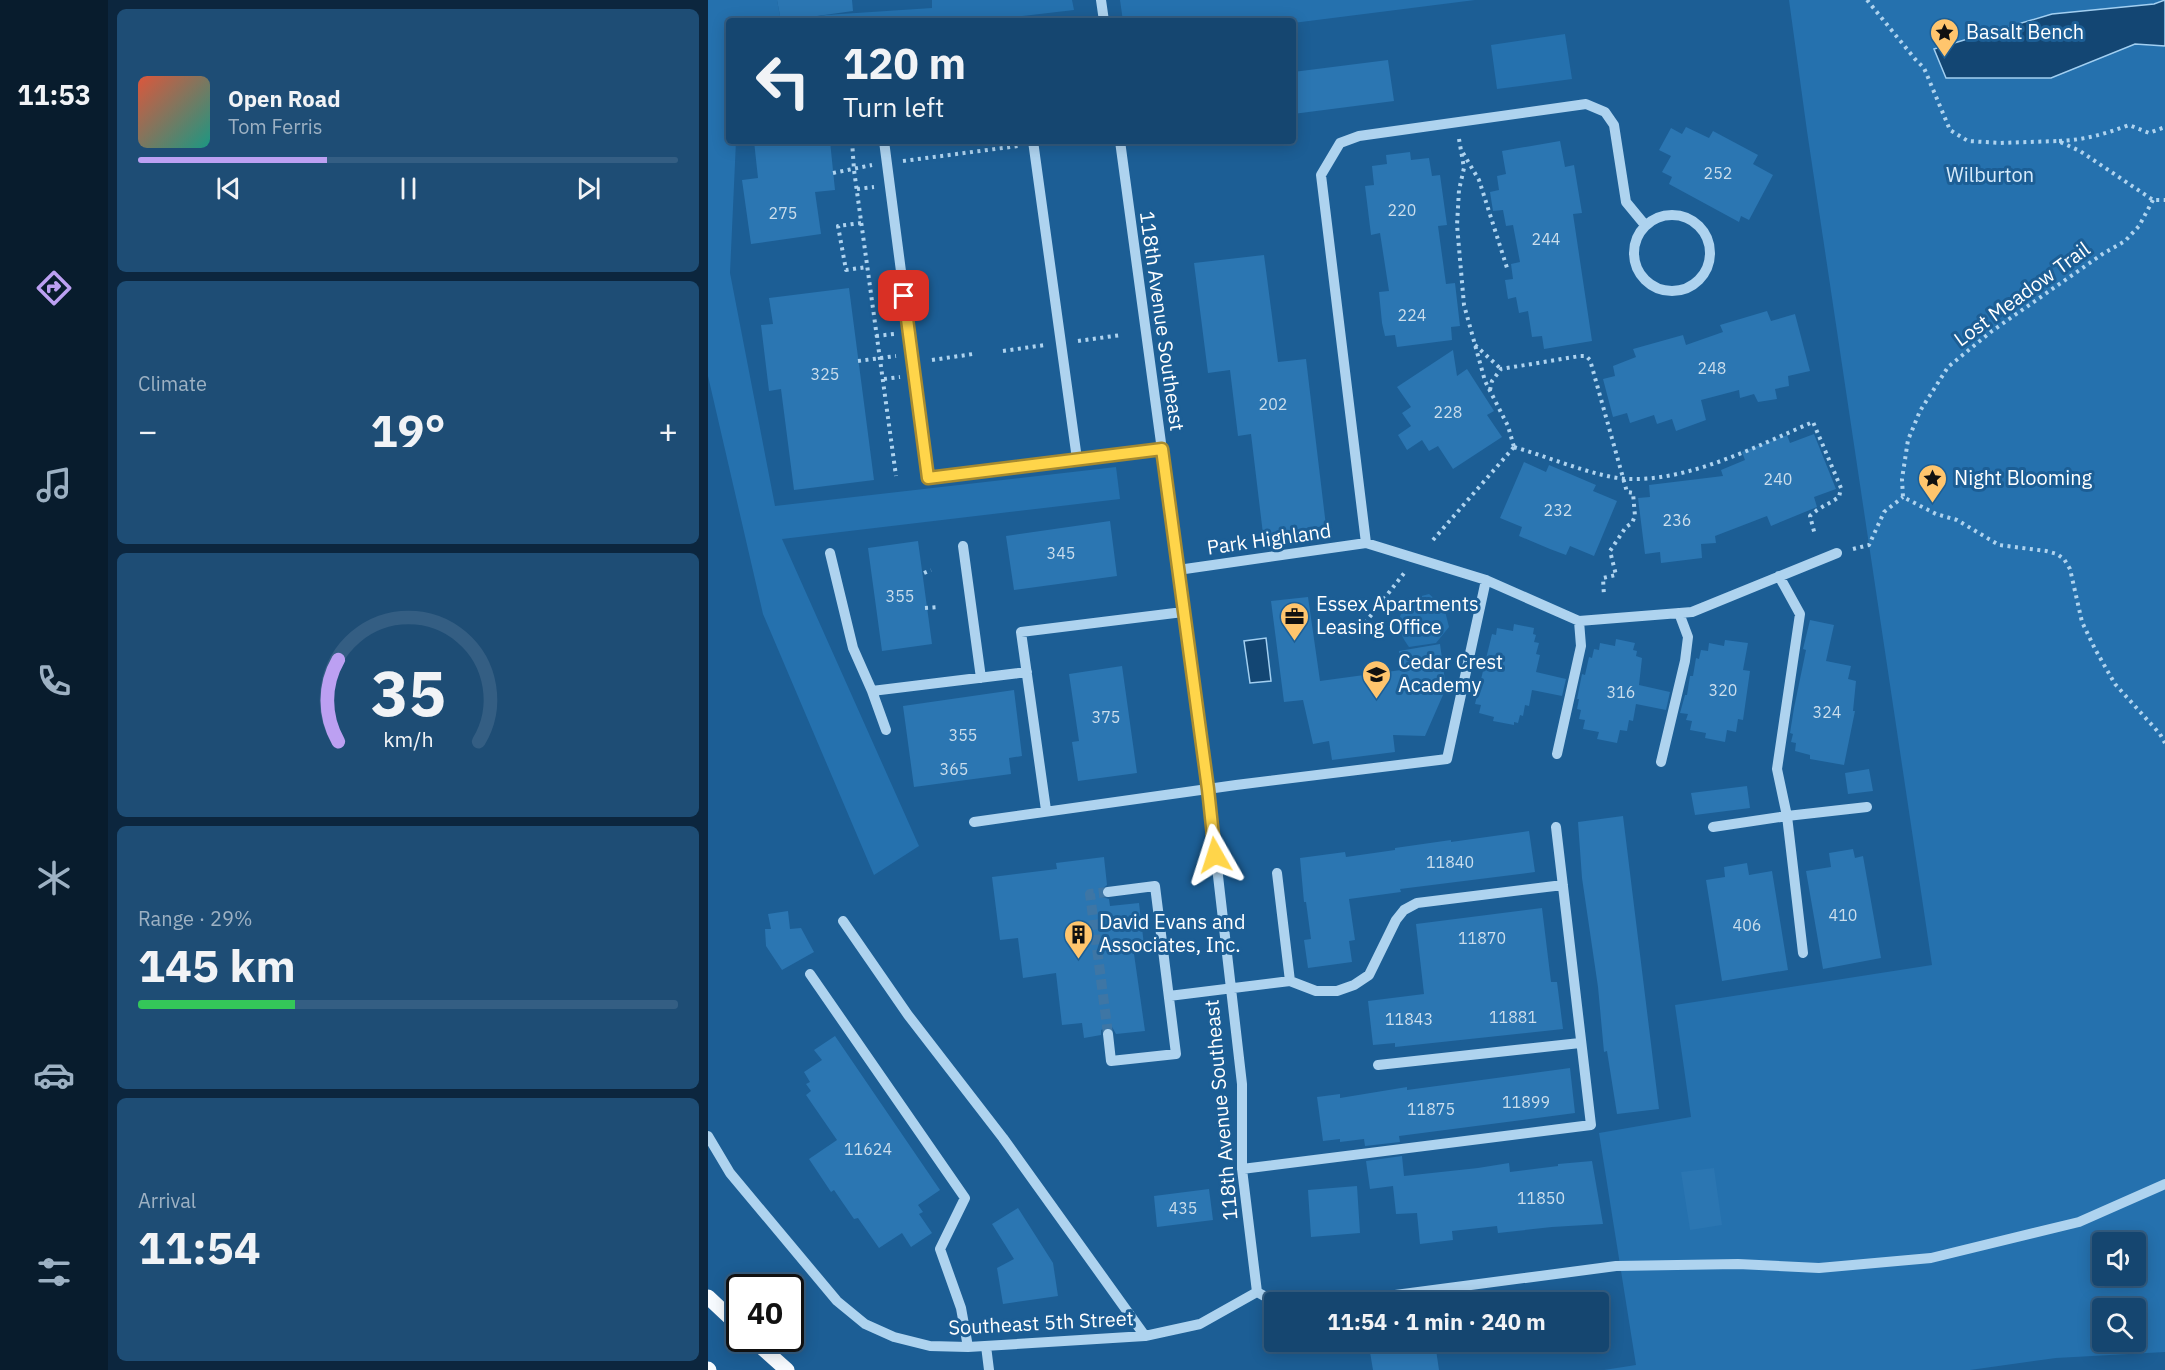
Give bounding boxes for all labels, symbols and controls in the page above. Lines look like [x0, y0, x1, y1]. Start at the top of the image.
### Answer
place icon: Basalt Bench [1929, 16, 1961, 58]
place label: Basalt Bench [1966, 18, 2084, 45]
text: 120 m [843, 36, 966, 91]
icon: left [744, 42, 822, 120]
text: 11:53 [17, 77, 91, 112]
text: Open Road [228, 84, 341, 113]
text: Turn left [843, 89, 944, 124]
text: Tom Ferris [228, 113, 323, 140]
park label: Wilburton [1946, 161, 2034, 188]
house number: 252 [1704, 163, 1732, 183]
icon: previous [212, 172, 245, 205]
icon: pause [392, 172, 425, 205]
icon: next [572, 172, 605, 205]
house number: 220 [1388, 200, 1416, 220]
house number: 275 [769, 203, 797, 223]
street label: 118th Avenue Southeast [1134, 209, 1191, 432]
house number: 244 [1532, 229, 1560, 249]
street label: Lost Meadow Trail [1948, 235, 2095, 352]
icon: directions [33, 267, 75, 309]
pin [878, 270, 929, 321]
icon: arrive [887, 279, 920, 312]
house number: 224 [1398, 305, 1426, 325]
house number: 248 [1698, 358, 1726, 378]
house number: 325 [811, 364, 839, 384]
text: Climate [138, 370, 207, 397]
house number: 202 [1259, 394, 1287, 414]
text: 19° [370, 401, 446, 459]
house number: 228 [1434, 402, 1462, 422]
text: − [138, 409, 158, 452]
text: + [658, 409, 678, 452]
place icon: Night Blooming [1917, 462, 1949, 504]
icon: music [33, 464, 75, 506]
place label: Night Blooming [1954, 464, 2093, 491]
house number: 240 [1764, 469, 1792, 489]
house number: 232 [1544, 500, 1572, 520]
house number: 236 [1663, 510, 1691, 530]
street label: Park Highland [1205, 516, 1333, 561]
house number: 345 [1047, 543, 1075, 563]
house number: 355 [886, 586, 914, 606]
place label: Essex Apartments Leasing Office [1316, 590, 1479, 640]
office icon: Essex Apartments Leasing Office [1279, 600, 1311, 642]
place label: Cedar Crest Academy [1398, 648, 1503, 698]
text: 35 [371, 652, 445, 733]
school or university icon: Cedar Crest Academy [1361, 658, 1393, 700]
icon: phone [33, 660, 75, 702]
house number: 320 [1709, 680, 1737, 700]
house number: 316 [1607, 682, 1635, 702]
house number: 324 [1813, 702, 1841, 722]
house number: 375 [1092, 707, 1120, 727]
text: km/h [383, 725, 433, 753]
house number: 355 [949, 725, 977, 745]
house number: 365 [940, 759, 968, 779]
position arrow [1183, 823, 1247, 887]
house number: 11840 [1426, 852, 1474, 872]
icon: climate [33, 857, 75, 899]
text: Range · 29% [138, 905, 253, 932]
house number: 410 [1829, 905, 1857, 925]
place label: David Evans and Associates, Inc. [1099, 908, 1246, 958]
house number: 406 [1733, 915, 1761, 935]
building icon: David Evans and Associates, Inc. [1062, 918, 1094, 960]
house number: 11870 [1458, 928, 1506, 948]
text: 145 km [138, 936, 296, 994]
street label: 118th Avenue Southeast [1197, 999, 1244, 1222]
house number: 11881 [1489, 1007, 1537, 1027]
house number: 11843 [1385, 1009, 1433, 1029]
icon: car [33, 1054, 75, 1096]
house number: 11899 [1502, 1092, 1550, 1112]
house number: 11875 [1407, 1099, 1455, 1119]
house number: 11624 [844, 1139, 892, 1159]
text: Arrival [138, 1187, 196, 1214]
house number: 11850 [1517, 1188, 1565, 1208]
house number: 435 [1169, 1198, 1197, 1218]
text: 11:54 [138, 1218, 261, 1276]
map controls [2092, 1232, 2146, 1352]
button: sound [2092, 1232, 2146, 1286]
icon: filters [33, 1251, 75, 1293]
speed limit sign: 40 [726, 1274, 804, 1352]
button: search [2092, 1298, 2146, 1352]
street label: Southeast 5th Street [948, 1304, 1134, 1341]
text: 11:54 · 1 min · 240 m [1327, 1307, 1546, 1336]

